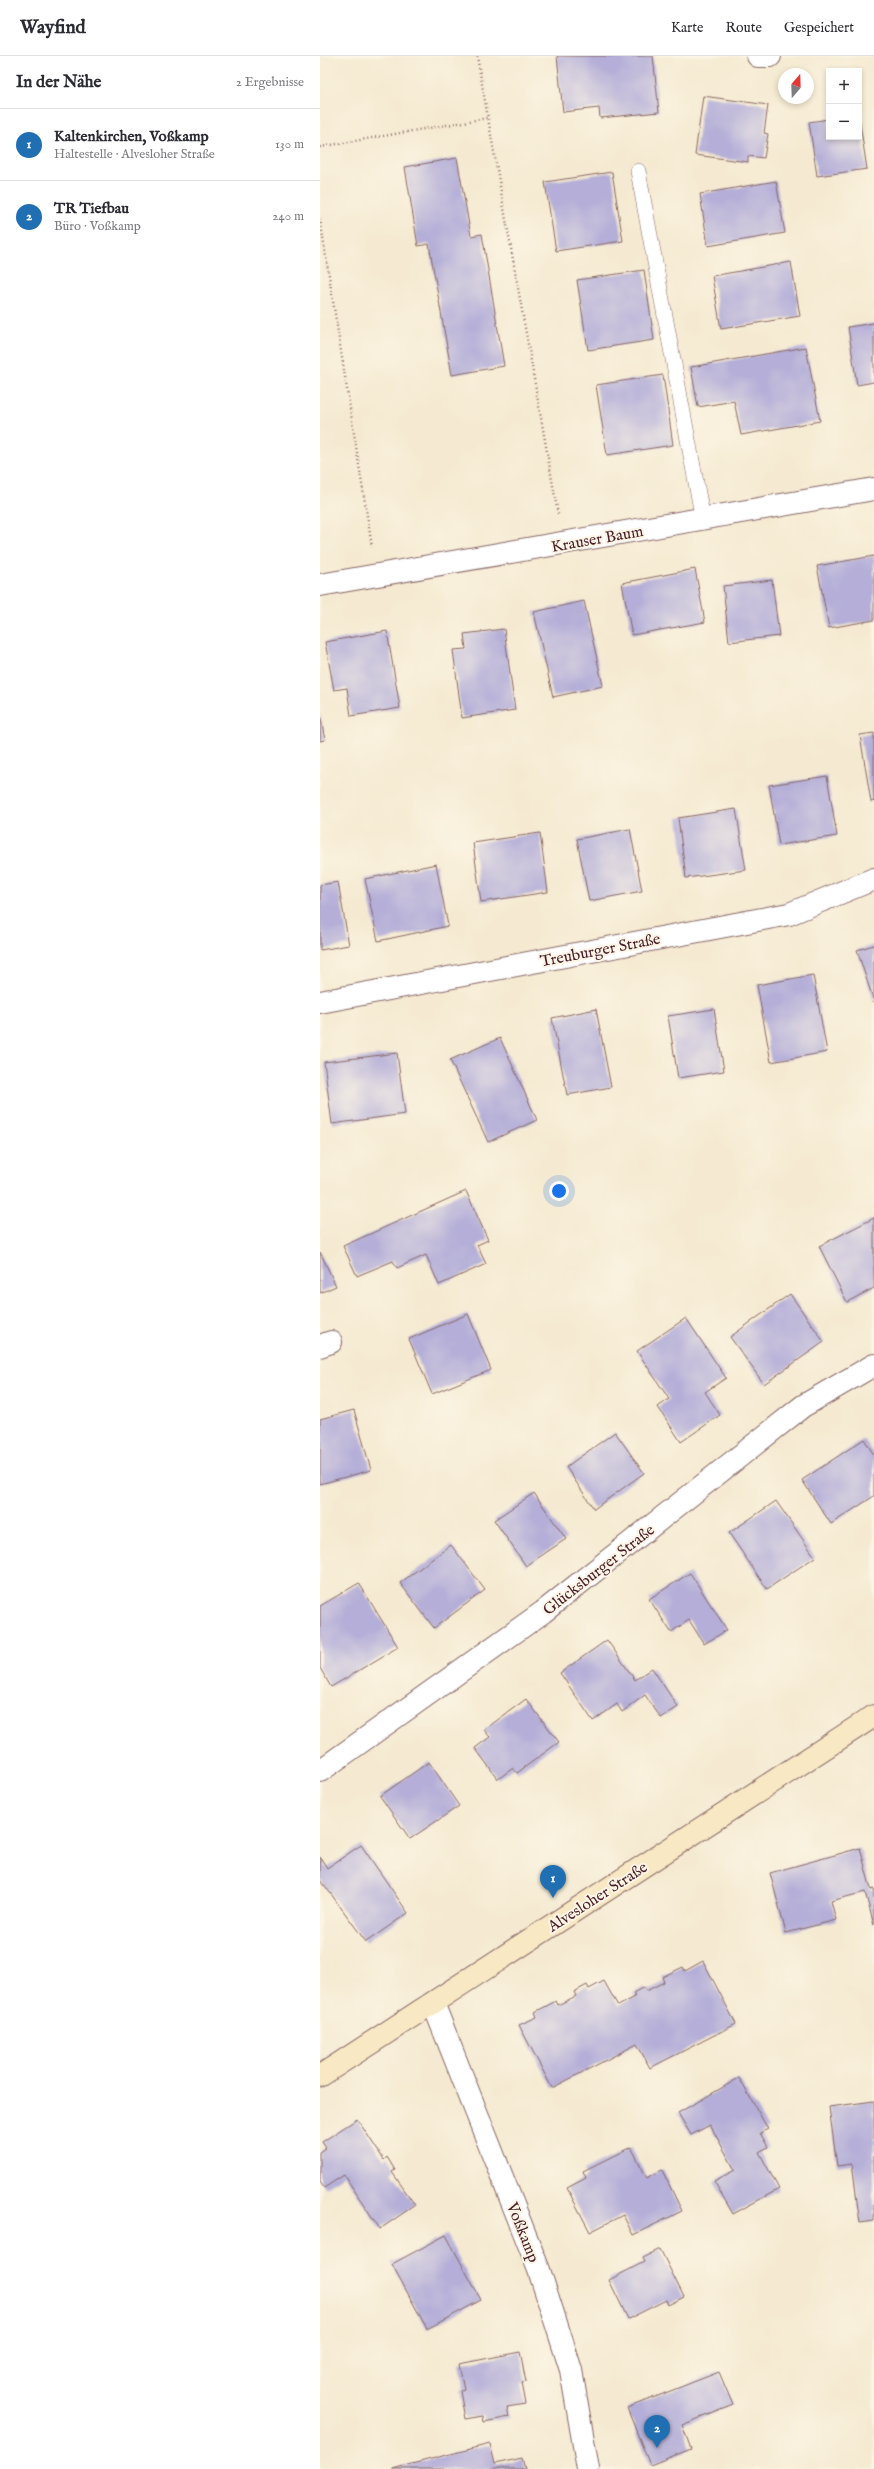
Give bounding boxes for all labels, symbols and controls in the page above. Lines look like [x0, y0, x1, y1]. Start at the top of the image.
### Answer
text: Wayfind [20, 16, 86, 40]
text: Karte [671, 19, 703, 37]
text: Route [725, 19, 762, 37]
text: Gespeichert [784, 19, 854, 37]
north arrow [778, 68, 814, 104]
map controls [826, 68, 862, 140]
button: + [826, 68, 862, 104]
text: In der Nähe [16, 72, 101, 93]
text: 2 Ergebnisse [236, 74, 304, 91]
button: − [826, 104, 862, 140]
text: Kaltenkirchen, Voßkamp [54, 127, 209, 146]
text: 1 [27, 136, 31, 153]
text: 130 m [275, 136, 304, 153]
text: Haltestelle · Alvesloher Straße [54, 146, 215, 163]
text: TR Tiefbau [54, 199, 129, 218]
text: 2 [26, 208, 32, 225]
text: 240 m [272, 208, 304, 225]
text: Büro · Voßkamp [54, 218, 141, 235]
street label: Krauser Baum [550, 522, 645, 558]
street label: Treuburger Straße [539, 930, 662, 972]
your location [549, 1181, 569, 1201]
street label: Glücksburger Straße [539, 1521, 659, 1620]
street label: Alvesloher Straße [544, 1858, 652, 1938]
pin: 1 [540, 1865, 566, 1898]
street label: Voßkamp [501, 2199, 543, 2266]
pin: 2 [644, 2415, 670, 2448]

